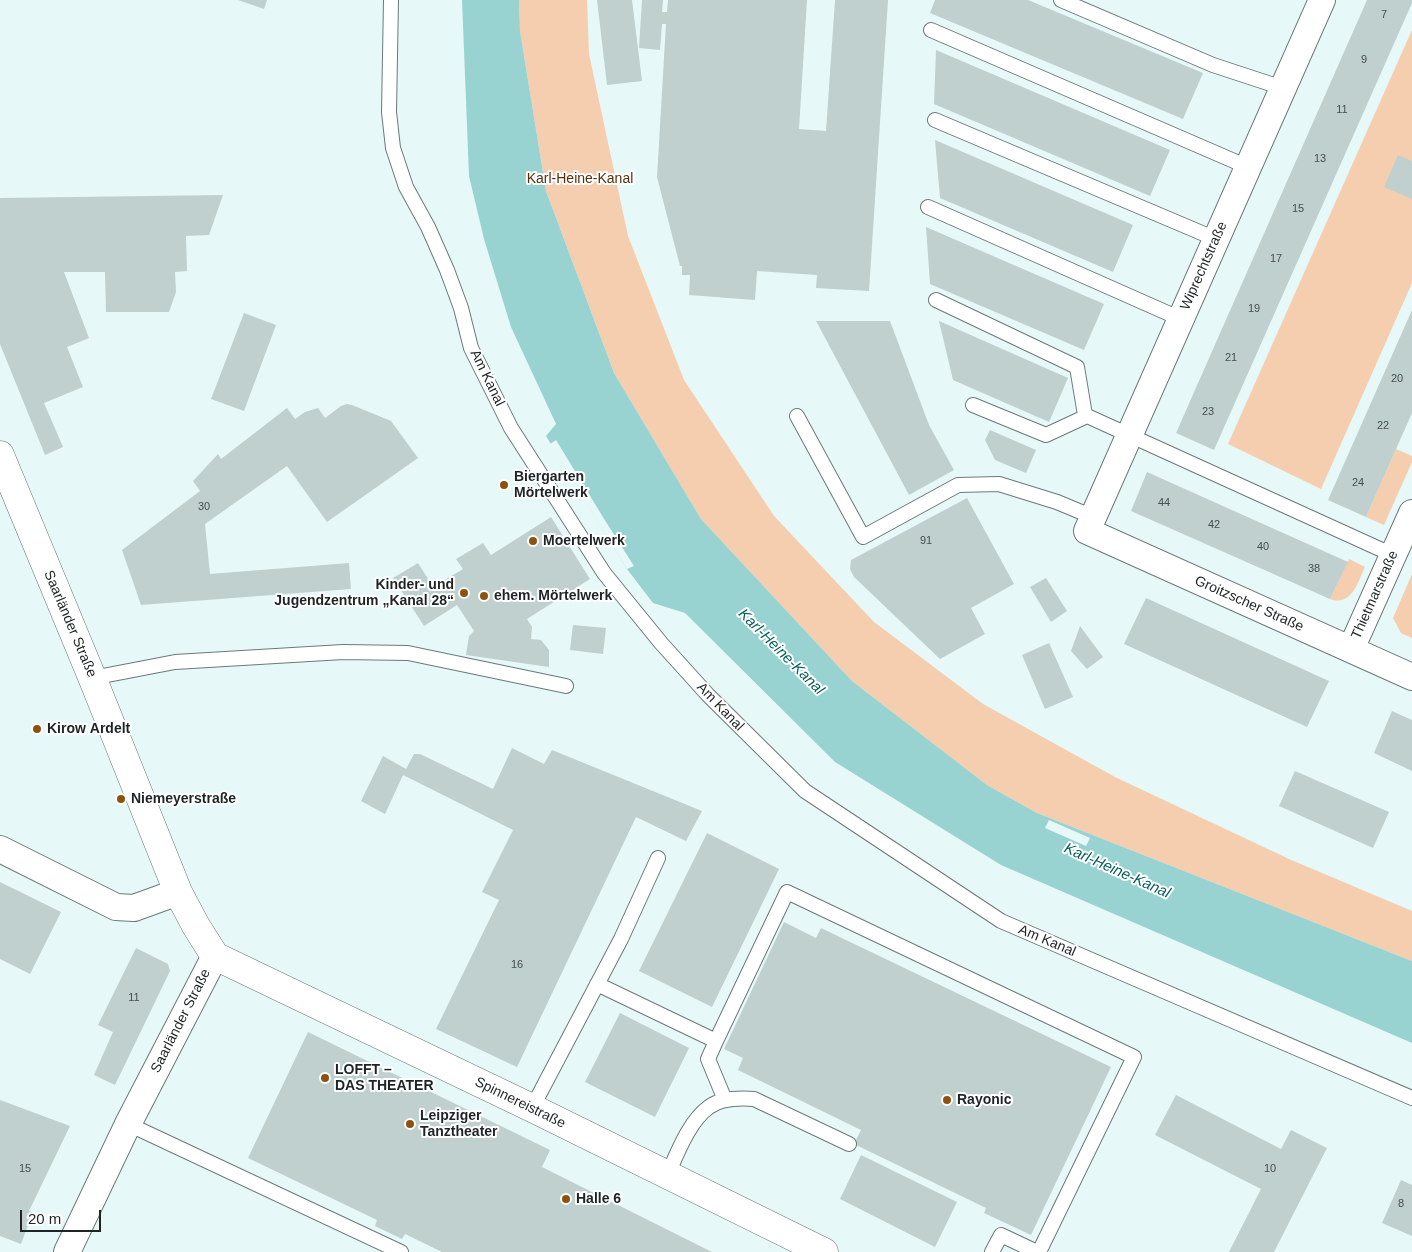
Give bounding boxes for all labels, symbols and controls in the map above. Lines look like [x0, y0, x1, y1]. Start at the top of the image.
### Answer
house number: 7 [1381, 8, 1387, 22]
house number: 9 [1361, 53, 1367, 67]
house number: 11 [1336, 103, 1348, 117]
house number: 13 [1314, 152, 1326, 166]
park label: Karl-Heine-Kanal [527, 171, 633, 187]
house number: 15 [1292, 202, 1304, 216]
street label: Wiprechtstraße [1177, 219, 1231, 313]
house number: 17 [1270, 252, 1282, 266]
house number: 19 [1248, 302, 1260, 316]
street label: Am Kanal [466, 347, 508, 409]
house number: 21 [1225, 351, 1237, 365]
house number: 20 [1391, 372, 1403, 386]
house number: 23 [1202, 405, 1214, 419]
house number: 22 [1377, 419, 1389, 433]
place label: Biergarten Mörtelwerk [514, 469, 588, 502]
house number: 24 [1352, 476, 1364, 490]
marker: Biergarten Mörtelwerk [498, 479, 510, 491]
house number: 44 [1158, 496, 1170, 510]
house number: 30 [198, 500, 210, 514]
house number: 42 [1208, 518, 1220, 532]
place label: Moertelwerk [543, 533, 625, 549]
house number: 91 [920, 534, 932, 548]
marker: Moertelwerk [527, 535, 539, 547]
house number: 40 [1257, 540, 1269, 554]
street label: Thietmarstraße [1348, 548, 1402, 642]
house number: 38 [1308, 562, 1320, 576]
street label: Saarländer Straße [40, 568, 100, 680]
street label: Groitzscher Straße [1192, 572, 1306, 636]
place label: Kinder- und Jugendzentrum „Kanal 28“ [274, 577, 454, 610]
marker: Kinder- und Jugendzentrum „Kanal 28“ [458, 587, 470, 599]
place label: ehem. Mörtelwerk [494, 588, 612, 604]
marker: ehem. Mörtelwerk [478, 590, 490, 602]
water label: Karl-Heine-Kanal [734, 605, 828, 699]
street label: Am Kanal [693, 679, 747, 735]
place label: Kirow Ardelt [47, 721, 130, 737]
marker: Kirow Ardelt [31, 723, 43, 735]
place label: Niemeyerstraße [131, 791, 236, 807]
marker: Niemeyerstraße [115, 793, 127, 805]
water label: Karl-Heine-Kanal [1061, 840, 1173, 902]
street label: Am Kanal [1016, 921, 1078, 961]
house number: 16 [511, 958, 523, 972]
street label: Saarländer Straße [148, 966, 214, 1076]
house number: 11 [128, 991, 140, 1005]
place label: LOFFT – DAS THEATER [335, 1062, 434, 1094]
marker: LOFFT – DAS THEATER [319, 1072, 331, 1084]
street label: Spinnereistraße [472, 1074, 568, 1132]
place label: Rayonic [957, 1092, 1011, 1108]
marker: Rayonic [941, 1094, 953, 1106]
place label: Leipziger Tanztheater [420, 1108, 498, 1140]
marker: Leipziger Tanztheater [404, 1118, 416, 1130]
house number: 15 [19, 1162, 31, 1176]
house number: 10 [1264, 1162, 1276, 1176]
place label: Halle 6 [576, 1191, 621, 1207]
marker: Halle 6 [560, 1193, 572, 1205]
house number: 8 [1398, 1197, 1404, 1211]
scale bar [22, 1200, 104, 1232]
text: 20 m [28, 1210, 61, 1227]

